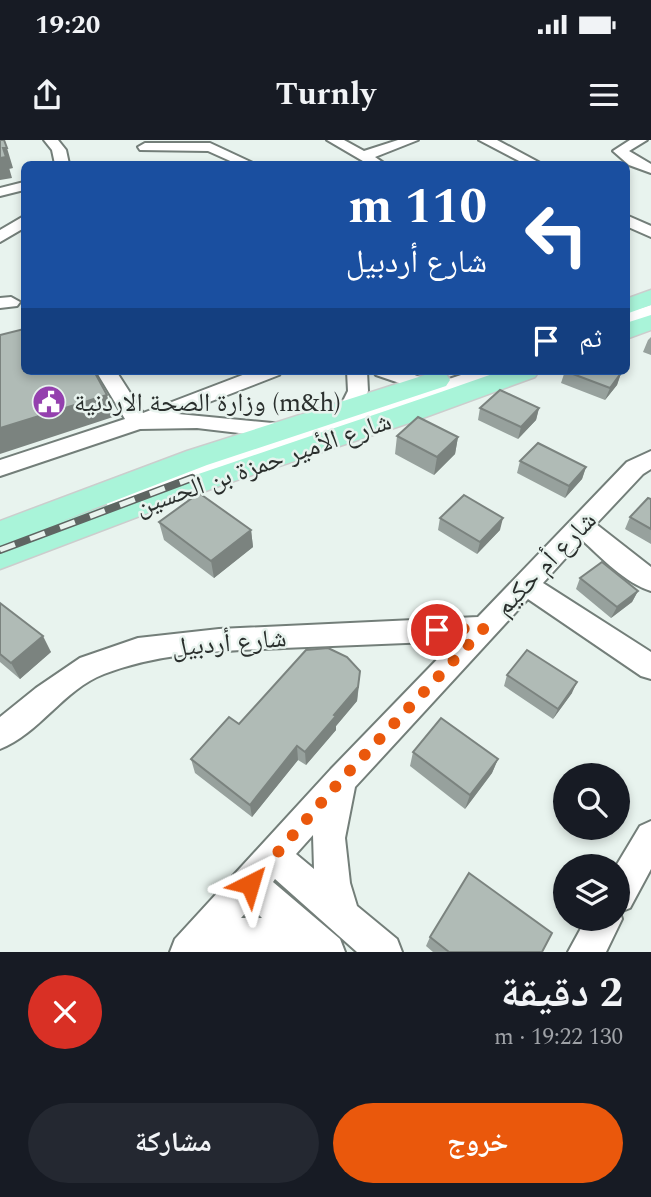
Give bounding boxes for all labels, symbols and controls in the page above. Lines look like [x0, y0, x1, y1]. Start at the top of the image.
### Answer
text: 19:20 [35, 5, 100, 45]
text: Turnly [275, 70, 376, 119]
icon: share [28, 76, 66, 114]
icon: menu [585, 76, 623, 114]
text: 110 m [348, 170, 487, 245]
icon: left [511, 189, 602, 280]
text: شارع أردبيل [346, 238, 487, 287]
text: ثم [579, 319, 602, 359]
icon: arrive [527, 322, 565, 360]
public building icon: وزارة الصحة الاردنية (m&h) [30, 383, 68, 421]
place label: وزارة الصحة الاردنية (m&h) [74, 383, 341, 423]
street label: شارع الأمير حمزة بن الحسين [130, 401, 397, 527]
street label: شارع أم حكيم [485, 502, 606, 625]
pin [407, 600, 467, 660]
icon: arrive [418, 611, 456, 649]
street label: شارع أردبيل [170, 618, 288, 668]
map controls [553, 763, 630, 931]
button: search [553, 763, 630, 840]
position arrow [213, 847, 287, 921]
button: layers [553, 854, 630, 931]
text: 2 دقيقة [501, 962, 623, 1025]
button: close [28, 975, 102, 1049]
text: 130 m · 19:22 [494, 1020, 623, 1055]
button: مشاركة [28, 1103, 319, 1183]
button: خروج [333, 1103, 623, 1183]

